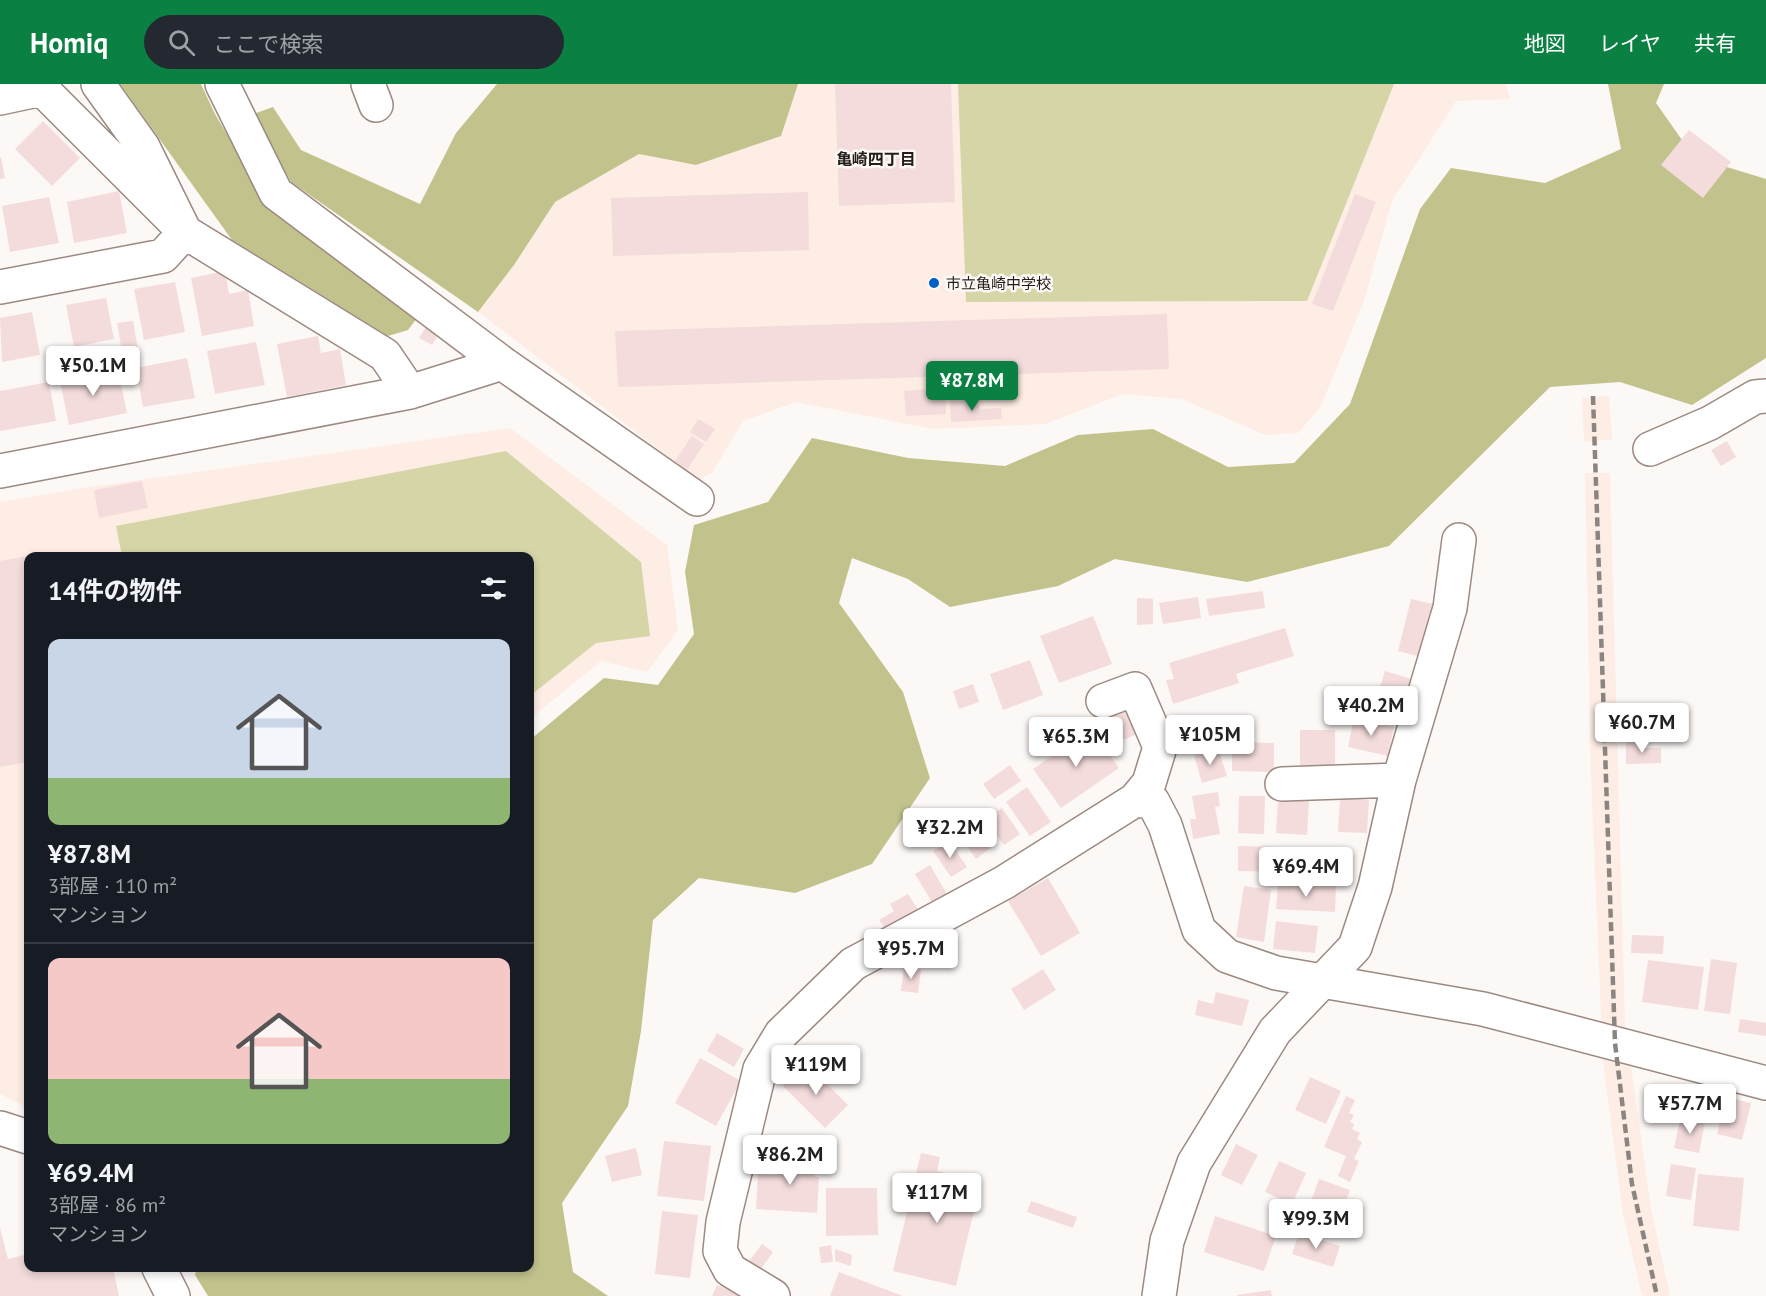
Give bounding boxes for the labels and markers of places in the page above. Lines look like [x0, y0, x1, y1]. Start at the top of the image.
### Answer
place label: 市立亀崎中学校 [946, 274, 1051, 293]
marker: 市立亀崎中学校 [927, 276, 941, 290]
pin: ¥50.1M [44, 346, 142, 397]
pin: ¥87.8M [923, 361, 1021, 412]
pin: ¥40.2M [1322, 686, 1420, 737]
pin: ¥60.7M [1593, 703, 1691, 754]
pin: ¥105M [1168, 715, 1252, 766]
pin: ¥65.3M [1027, 717, 1125, 768]
pin: ¥32.2M [901, 808, 999, 859]
pin: ¥69.4M [1257, 847, 1355, 898]
pin: ¥95.7M [862, 929, 960, 980]
pin: ¥119M [774, 1045, 858, 1096]
pin: ¥57.7M [1641, 1084, 1739, 1135]
pin: ¥86.2M [741, 1135, 839, 1186]
pin: ¥117M [895, 1173, 979, 1224]
pin: ¥99.3M [1267, 1199, 1365, 1250]

